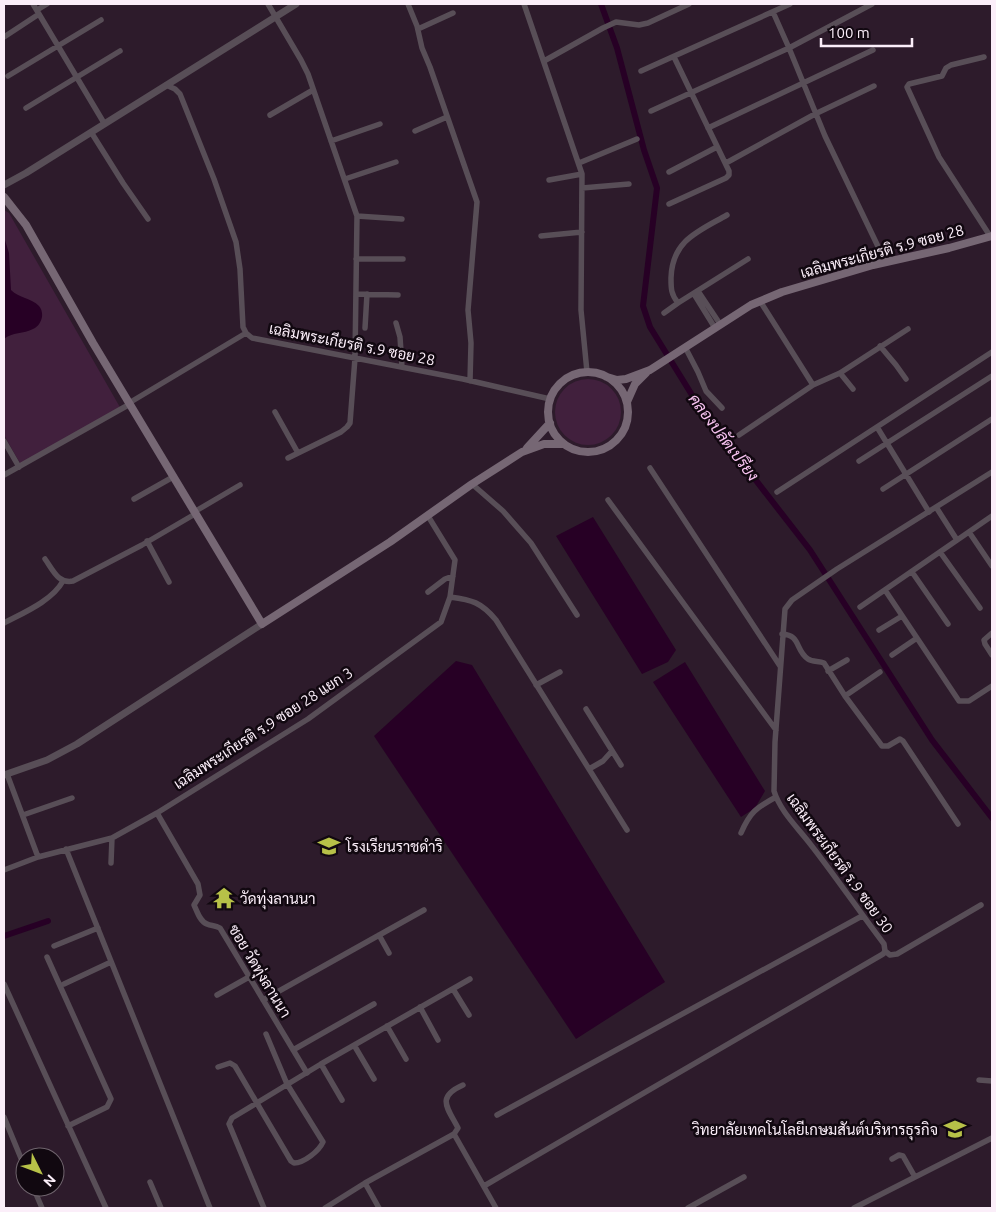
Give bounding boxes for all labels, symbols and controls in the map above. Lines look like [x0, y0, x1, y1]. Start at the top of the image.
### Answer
scale bar [821, 15, 912, 47]
text: 100 m [828, 24, 870, 41]
street label: เฉลิมพระเกียรติ ร.9 ซอย 28 [798, 220, 966, 281]
street label: เฉลิมพระเกียรติ ร.9 ซอย 28 [268, 319, 437, 368]
water label: คลองปลัดเปรียง [685, 389, 764, 484]
street label: เฉลิมพระเกียรติ ร.9 ซอย 28 แยก 3 [170, 663, 356, 792]
street label: เฉลิมพระเกียรติ ร.9 ซอย 30 [784, 789, 897, 936]
school or university icon: โรงเรียนราชดำริ [316, 833, 342, 859]
place label: โรงเรียนราชดำริ [345, 837, 443, 855]
temple icon: วัดทุ่งลานนา [211, 885, 237, 911]
place label: วัดทุ่งลานนา [240, 889, 316, 910]
street label: ซอย วัดทุ่งลานนา [223, 921, 295, 1022]
school or university icon: วิทยาลัยเทคโนโลยีเกษมสันต์บริหารธุรกิจ [942, 1116, 968, 1142]
place label: วิทยาลัยเทคโนโลยีเกษมสันต์บริหารธุรกิจ [692, 1120, 938, 1141]
north arrow [15, 1147, 65, 1197]
text: N [40, 1171, 59, 1190]

